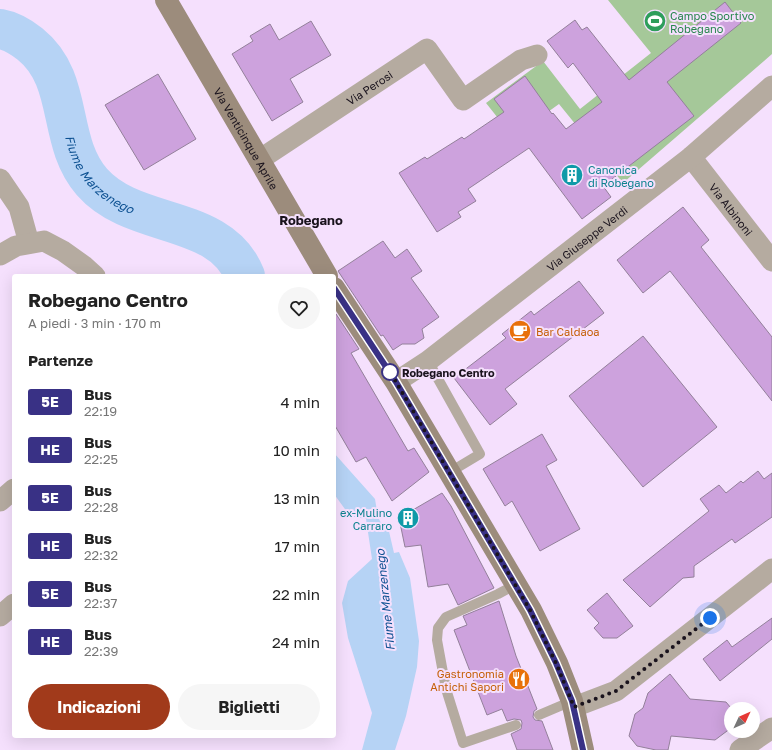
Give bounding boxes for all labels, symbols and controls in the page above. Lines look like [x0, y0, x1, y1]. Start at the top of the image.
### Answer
sports icon: Campo Sportivo Robegano [642, 8, 668, 34]
place label: Campo Sportivo Robegano [670, 9, 755, 35]
street label: Via Perosi [344, 67, 395, 107]
street label: Via Venticinque Aprile [212, 85, 281, 192]
water label: Fiume Marzenego [63, 134, 137, 217]
building icon: Canonica di Robegano [559, 162, 585, 188]
place label: Canonica di Robegano [588, 163, 654, 189]
street label: Via Albinoni [707, 180, 756, 238]
street label: Via Giuseppe Verdi [544, 203, 630, 273]
district label: Robegano [279, 212, 343, 228]
button: heart [278, 287, 320, 329]
text: Robegano Centro [28, 288, 188, 311]
text: A piedi · 3 min · 170 m [28, 315, 161, 331]
cafe icon: Bar Caldaoa [507, 318, 533, 344]
place label: Bar Caldaoa [536, 325, 600, 338]
text: Partenze [28, 351, 93, 369]
marker: Robegano Centro [381, 363, 399, 381]
place label: Robegano Centro [402, 366, 495, 379]
text: Bus [84, 385, 112, 403]
text: 5E [41, 393, 59, 410]
text: 4 min [281, 393, 320, 411]
text: 22:19 [84, 403, 117, 419]
text: Bus [84, 433, 112, 451]
text: HE [40, 441, 60, 458]
text: 10 min [273, 441, 320, 459]
text: 22:25 [84, 451, 118, 467]
text: Bus [84, 481, 112, 499]
text: 5E [41, 489, 59, 506]
text: 13 min [274, 489, 320, 507]
text: 22:28 [84, 499, 118, 515]
building icon: ex-Mulino Carraro [395, 505, 421, 531]
place label: ex-Mulino Carraro [340, 506, 392, 532]
text: Bus [84, 529, 112, 547]
text: HE [40, 537, 60, 554]
text: 17 min [275, 537, 320, 555]
text: 22:32 [84, 547, 118, 563]
water label: Fiume Marzenego [372, 548, 398, 652]
text: Bus [84, 577, 112, 595]
text: 5E [41, 585, 59, 602]
text: 22 min [272, 585, 320, 603]
text: 22:37 [84, 595, 117, 611]
your location [700, 608, 720, 628]
text: Bus [84, 625, 112, 643]
text: HE [40, 633, 60, 650]
text: 24 min [272, 633, 320, 651]
text: 22:39 [84, 643, 118, 659]
restaurant icon: Gastronomia Antichi Sapori [506, 666, 532, 692]
place label: Gastronomia Antichi Sapori [430, 667, 504, 693]
button: Indicazioni [28, 684, 170, 730]
button: Biglietti [178, 684, 320, 730]
north arrow [724, 702, 760, 738]
map controls [724, 702, 760, 738]

